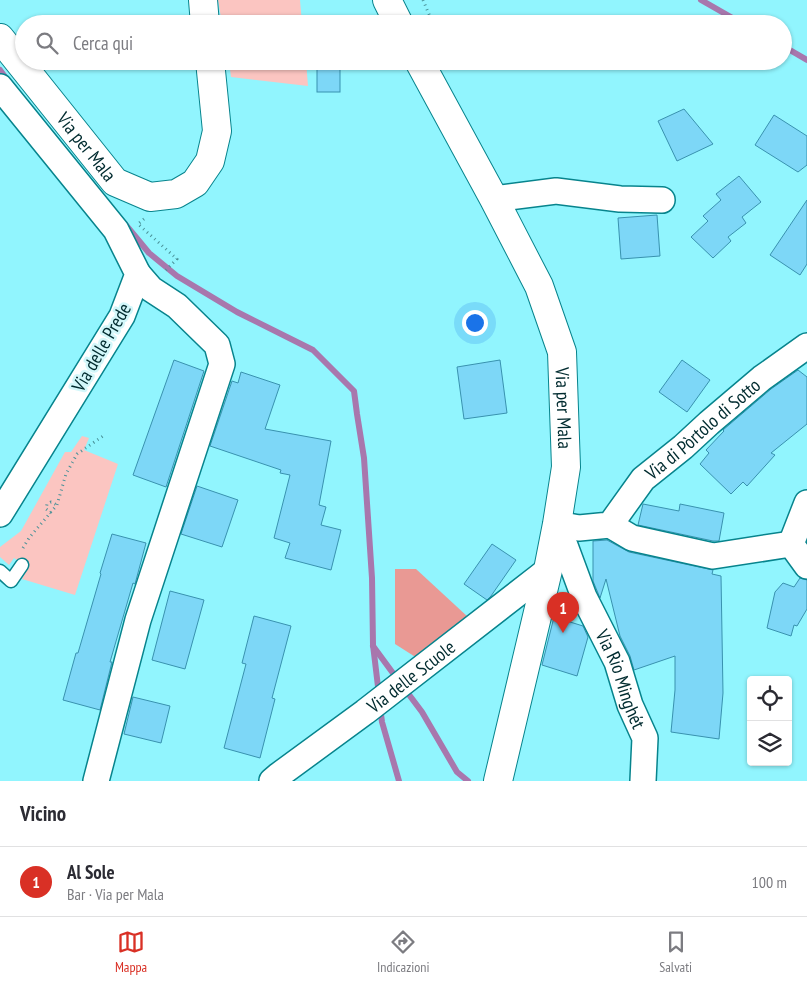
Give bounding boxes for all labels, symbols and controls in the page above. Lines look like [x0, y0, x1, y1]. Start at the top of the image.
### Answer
search box [15, 15, 792, 70]
icon: search [33, 29, 61, 57]
text: Cerca qui [73, 31, 133, 55]
street label: Via per Mala [51, 106, 122, 186]
street label: Via delle Prede [65, 298, 136, 397]
your location [462, 310, 488, 336]
street label: Via per Mala [551, 366, 577, 449]
street label: Via di Pòrtolo di Sotto [639, 373, 765, 485]
pin: 1 [547, 592, 579, 633]
street label: Via Rio Minghét [590, 625, 651, 733]
street label: Via delle Scuole [361, 635, 460, 719]
map controls [747, 676, 792, 766]
button: locate [747, 676, 792, 721]
button: layers [747, 721, 792, 766]
text: Vicino [20, 800, 66, 827]
text: Al Sole [67, 860, 115, 884]
text: 1 [32, 872, 40, 892]
text: 100 m [752, 872, 787, 892]
text: Bar · Via per Mala [67, 884, 164, 904]
tab: Mappa [115, 928, 147, 976]
tab: Indicazioni [377, 928, 429, 976]
tab: Salvati [659, 928, 692, 976]

